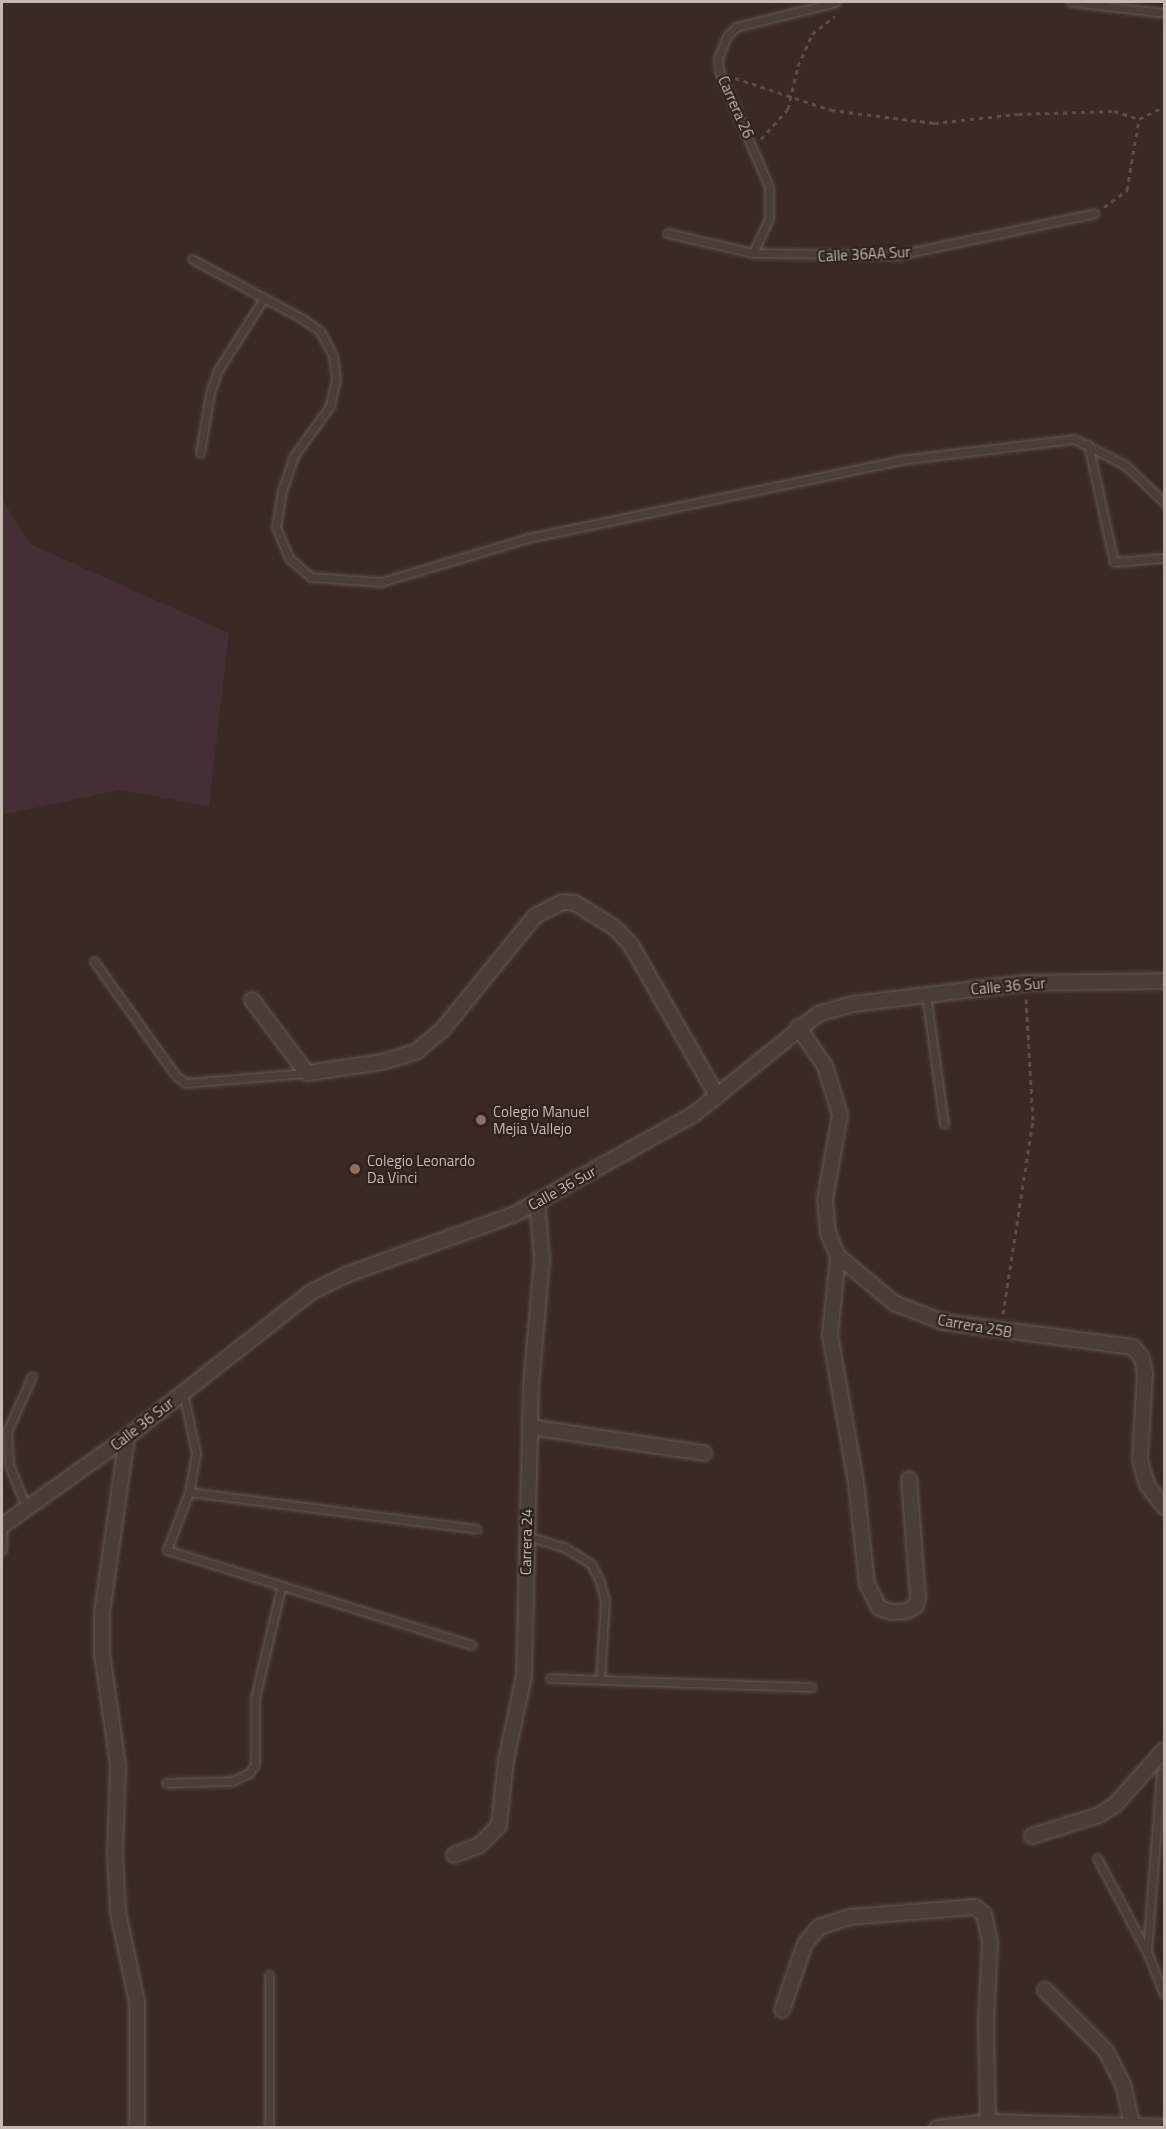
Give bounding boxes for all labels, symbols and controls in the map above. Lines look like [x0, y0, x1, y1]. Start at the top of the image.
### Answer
street label: Carrera 26 [714, 73, 758, 141]
street label: Calle 36AA Sur [817, 243, 911, 265]
street label: Calle 36 Sur [970, 974, 1046, 998]
place label: Colegio Manuel Mejia Vallejo [493, 1102, 589, 1137]
marker: Colegio Manuel Mejia Vallejo [474, 1113, 488, 1127]
place label: Colegio Leonardo Da Vinci [367, 1151, 475, 1186]
marker: Colegio Leonardo Da Vinci [348, 1162, 362, 1176]
street label: Calle 36 Sur [525, 1162, 599, 1214]
street label: Carrera 25B [936, 1311, 1014, 1341]
street label: Calle 36 Sur [107, 1394, 177, 1454]
street label: Carrera 24 [516, 1509, 536, 1575]

